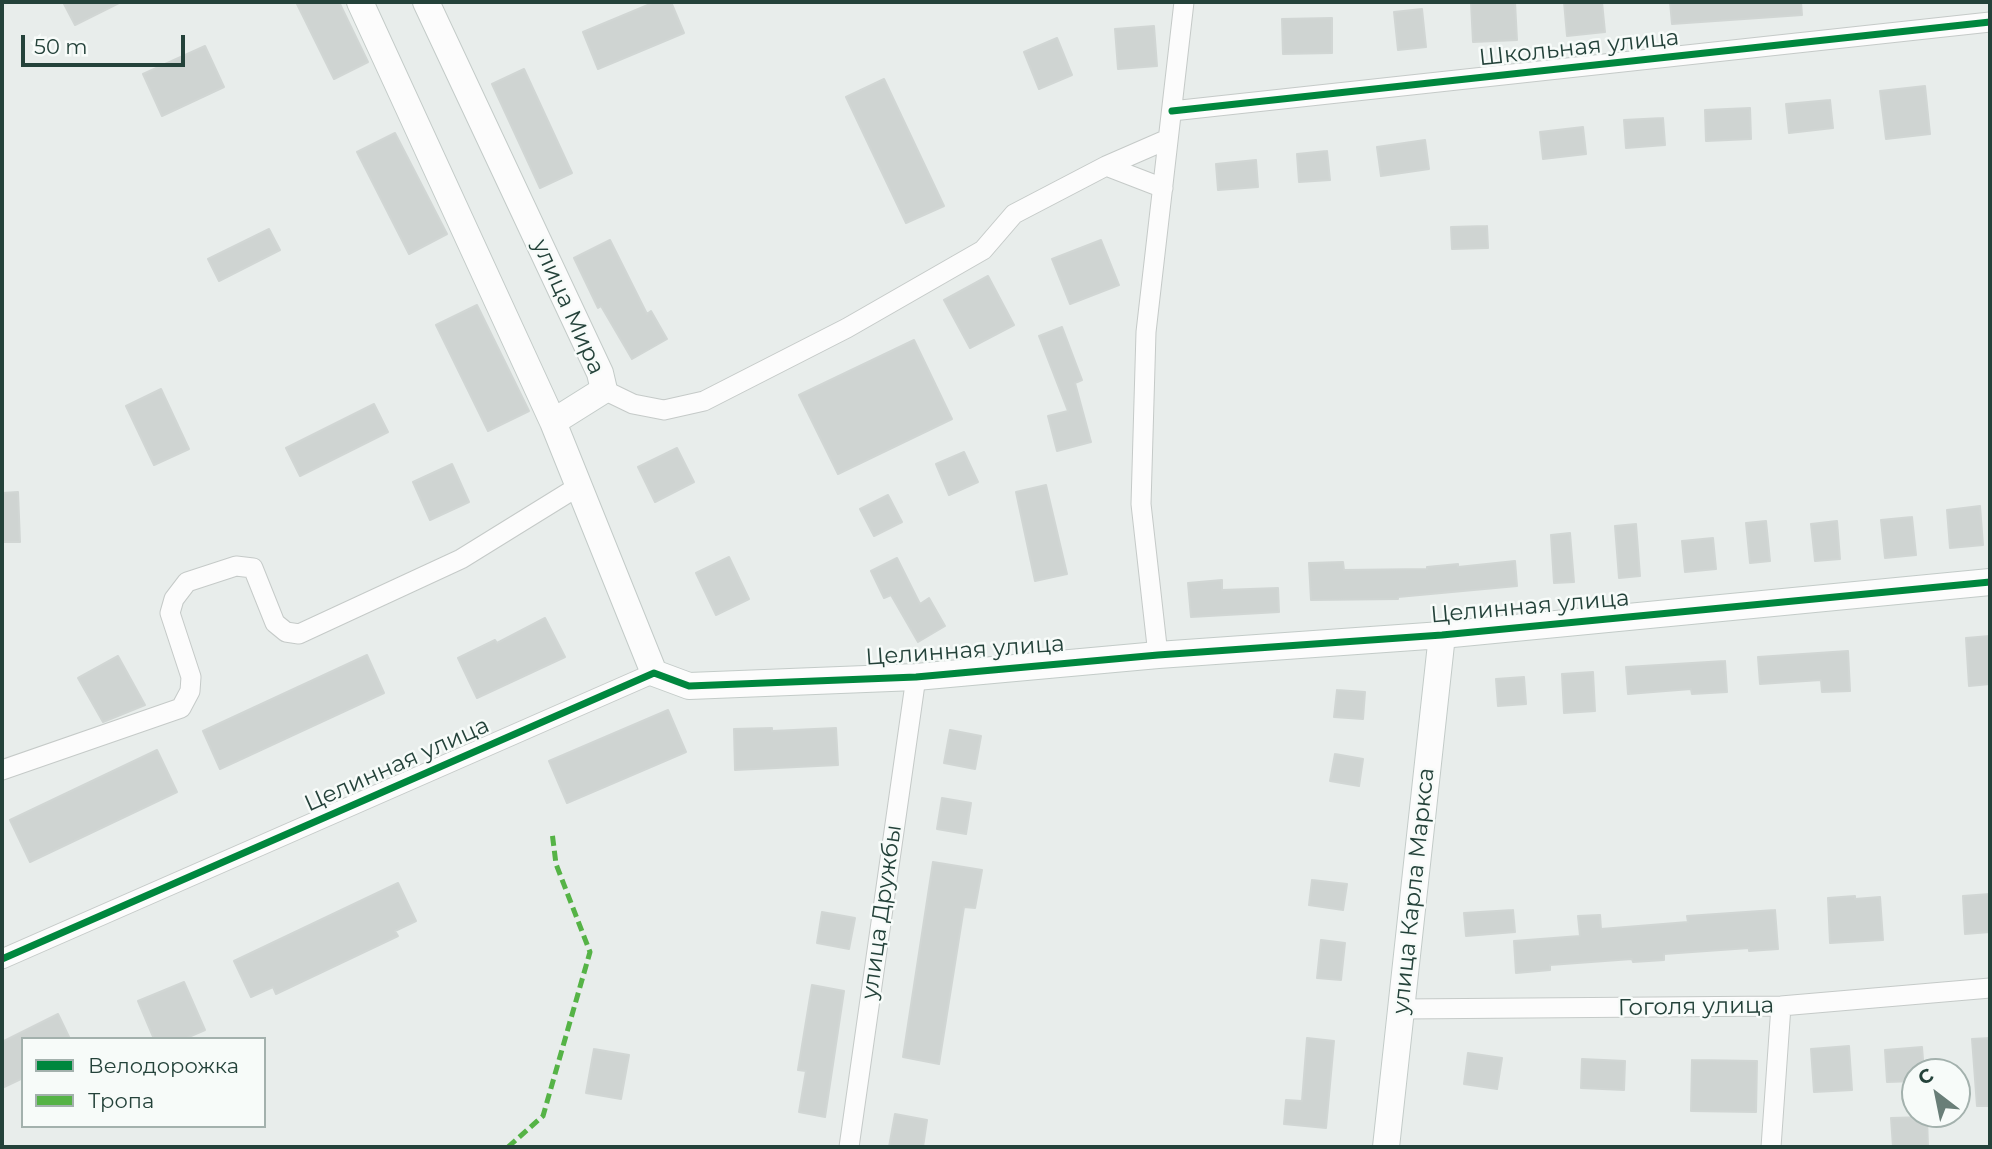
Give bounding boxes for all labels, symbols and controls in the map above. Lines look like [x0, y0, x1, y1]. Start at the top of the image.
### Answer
scale bar [24, 21, 189, 65]
street label: Школьная улица [1478, 24, 1680, 72]
text: 50 m [34, 34, 88, 59]
street label: улица Мира [526, 235, 610, 379]
street label: Целинная улица [1430, 585, 1630, 629]
street label: Целинная улица [865, 630, 1065, 672]
street label: Целинная улица [300, 712, 494, 818]
street label: улица Карла Маркса [1387, 767, 1441, 1015]
street label: улица Дружбы [856, 823, 908, 1001]
street label: Гоголя улица [1618, 992, 1774, 1022]
legend [21, 1037, 266, 1128]
text: Велодорожка [88, 1053, 239, 1078]
north arrow [1901, 1058, 1971, 1128]
text: С [1914, 1063, 1938, 1090]
text: Тропа [88, 1088, 154, 1113]

